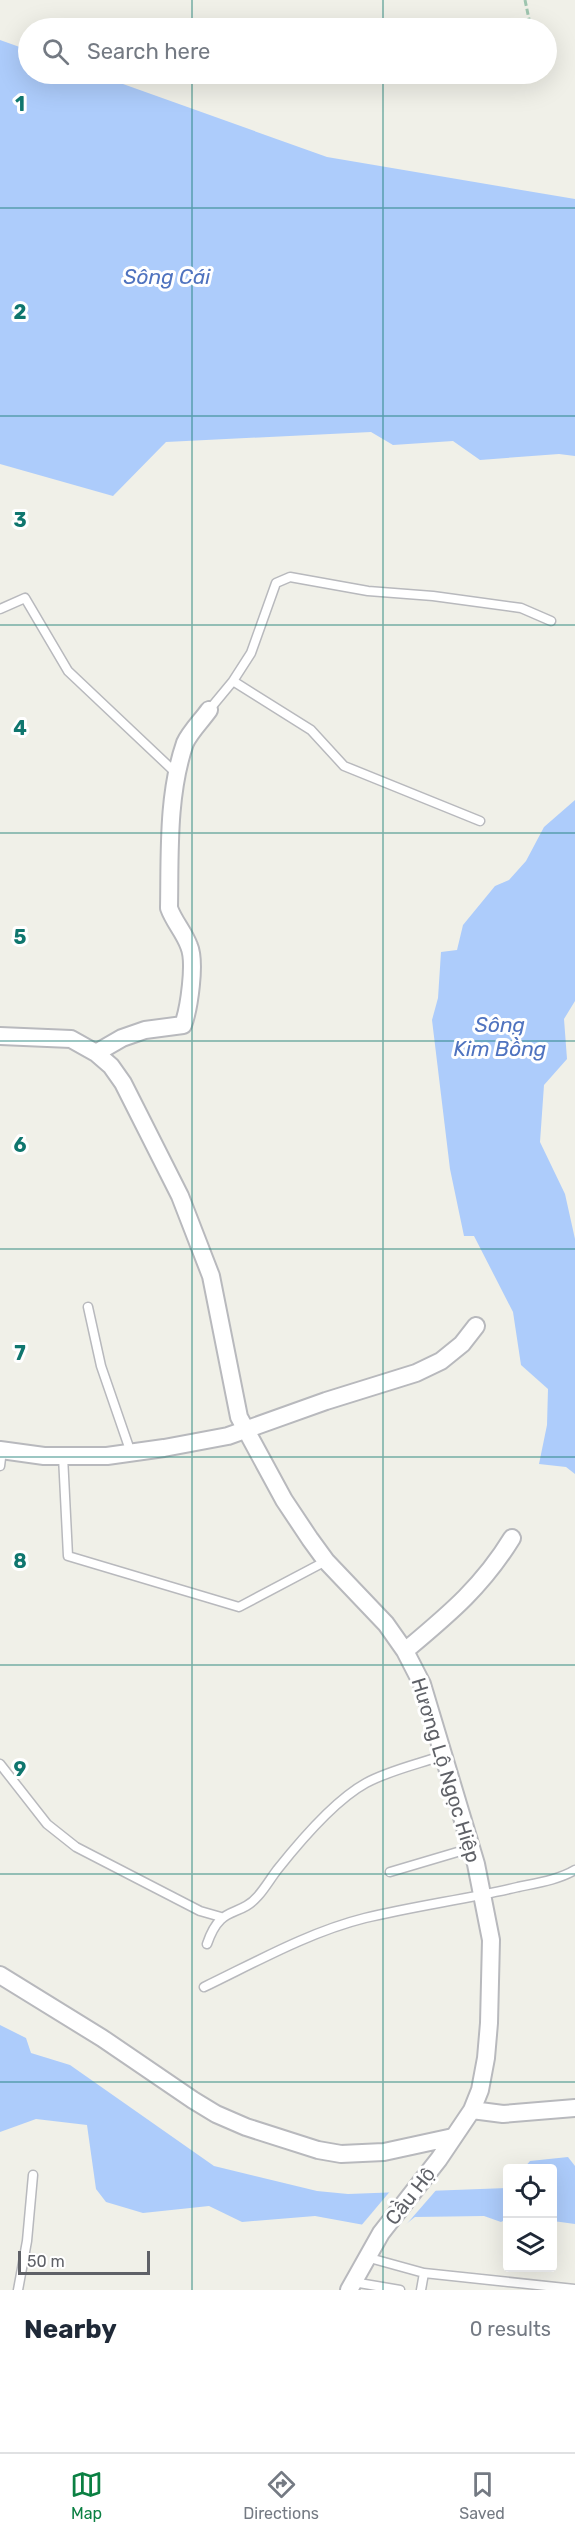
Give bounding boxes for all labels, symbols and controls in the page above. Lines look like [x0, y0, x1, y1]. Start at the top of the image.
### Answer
search box [18, 18, 557, 84]
icon: search [39, 35, 72, 68]
text: Search here [87, 38, 210, 65]
text: 1 [15, 92, 25, 116]
water label: Sông Cái [124, 264, 211, 289]
text: 2 [14, 300, 27, 324]
text: 3 [13, 508, 27, 532]
text: 4 [13, 716, 27, 740]
text: 5 [14, 925, 27, 949]
water label: Sông Kim Bồng [454, 1012, 546, 1061]
text: 6 [13, 1133, 27, 1157]
text: 7 [14, 1341, 26, 1365]
text: 8 [13, 1549, 27, 1573]
street label: Hương Lộ Ngọc Hiệp [406, 1675, 486, 1865]
text: 9 [14, 1757, 27, 1781]
street label: Cầu Hộ [380, 2162, 440, 2230]
map controls [503, 2164, 557, 2272]
button: locate [503, 2164, 557, 2218]
button: layers [503, 2218, 557, 2272]
scale bar [18, 2248, 150, 2276]
text: 50 m [27, 2252, 65, 2271]
text: Nearby [24, 2314, 117, 2345]
text: 0 results [470, 2317, 551, 2341]
tab: Map [70, 2468, 103, 2523]
tab: Directions [243, 2468, 319, 2523]
tab: Saved [459, 2468, 505, 2523]

